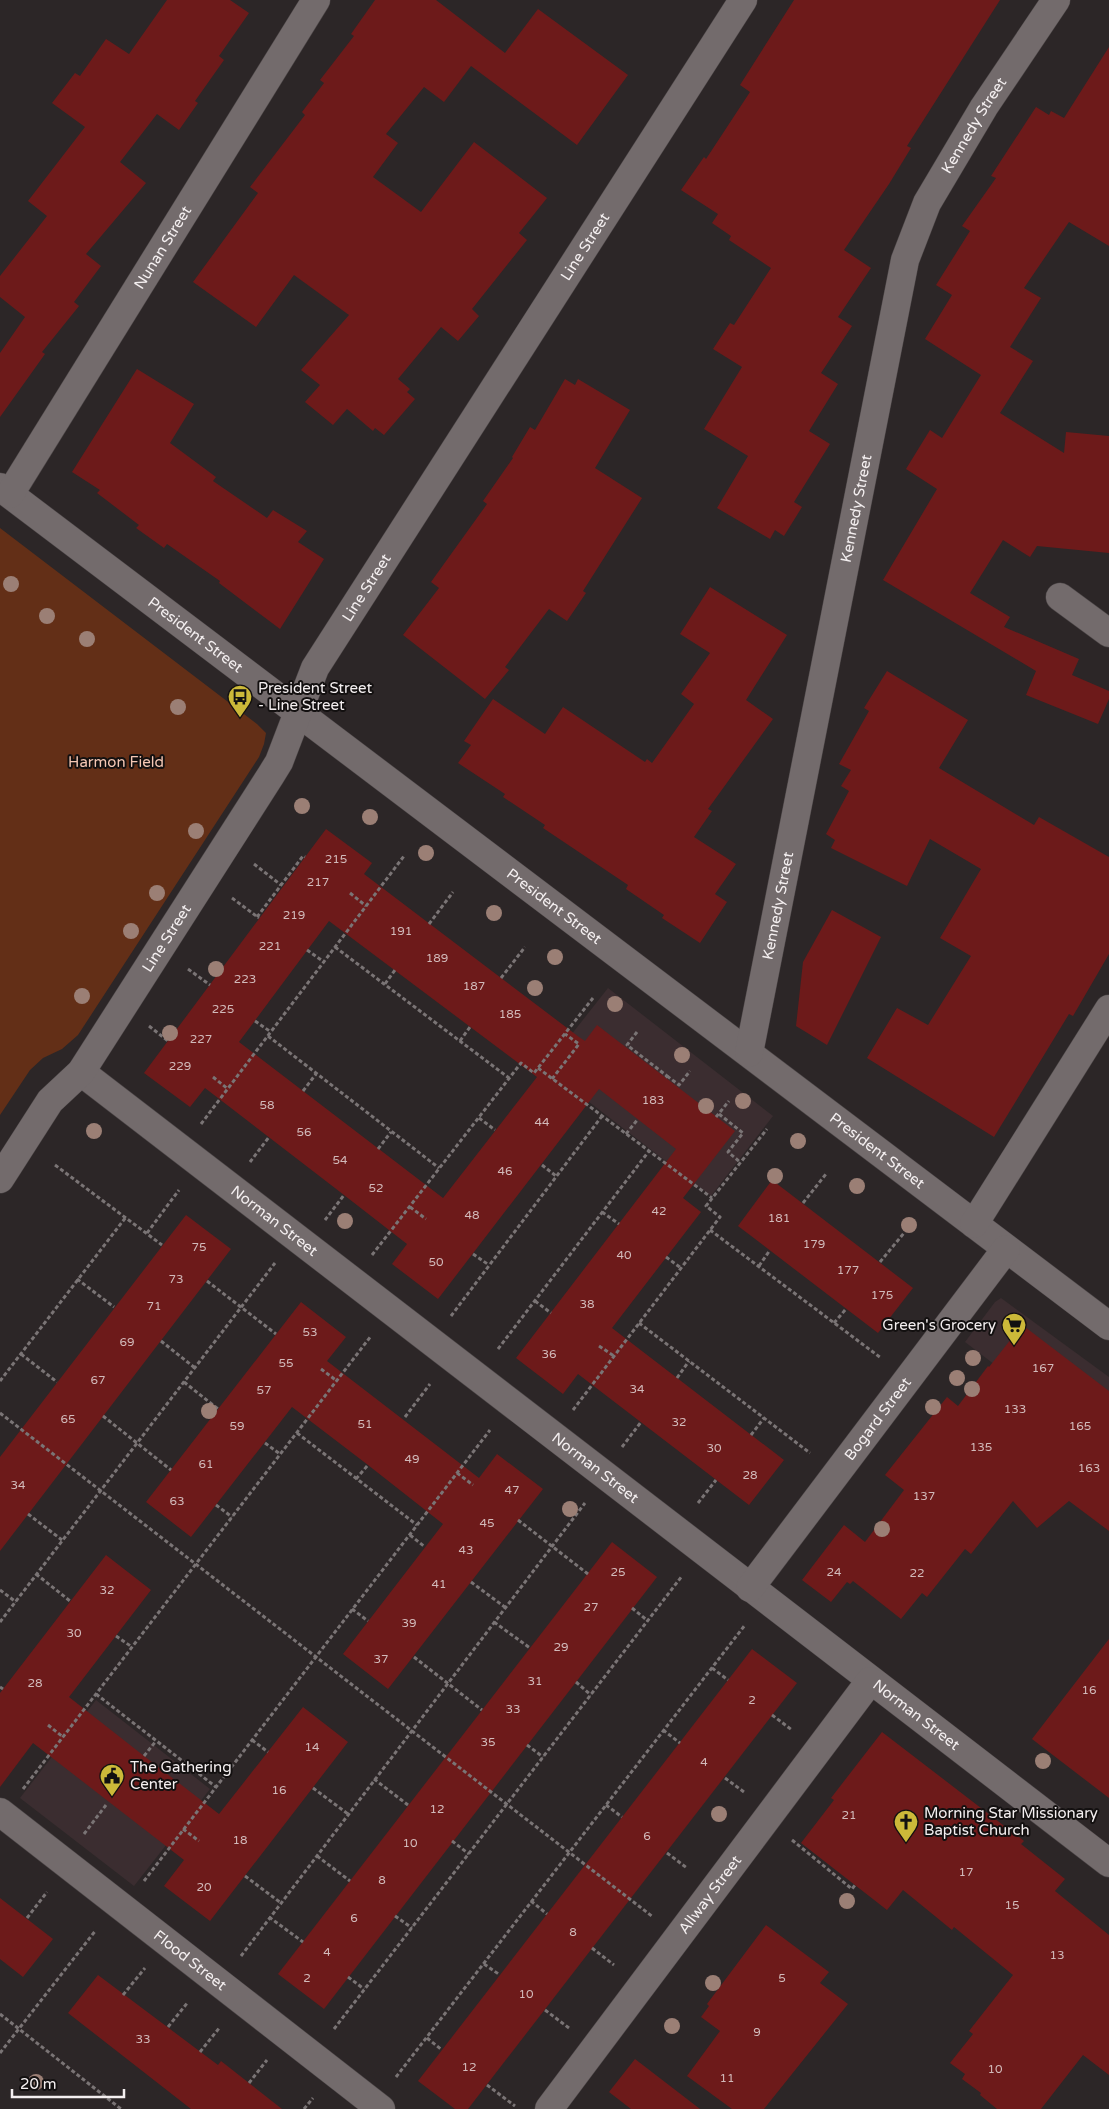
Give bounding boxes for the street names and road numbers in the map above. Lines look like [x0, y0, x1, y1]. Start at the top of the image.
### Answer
street label: Kennedy Street [938, 74, 1011, 177]
street label: Nunan Street [130, 202, 195, 292]
street label: Line Street [557, 209, 613, 284]
street label: Kennedy Street [837, 453, 876, 564]
street label: Line Street [338, 550, 395, 625]
street label: President Street [144, 593, 247, 677]
street label: Kennedy Street [759, 850, 797, 961]
street label: President Street [503, 865, 606, 948]
street label: Line Street [138, 901, 195, 975]
street label: President Street [826, 1109, 929, 1193]
street label: Norman Street [227, 1182, 322, 1260]
street label: Bogard Street [841, 1374, 915, 1464]
street label: Norman Street [548, 1429, 643, 1507]
street label: Norman Street [869, 1676, 964, 1754]
street label: Allway Street [675, 1852, 745, 1937]
street label: Flood Street [150, 1926, 230, 1994]

